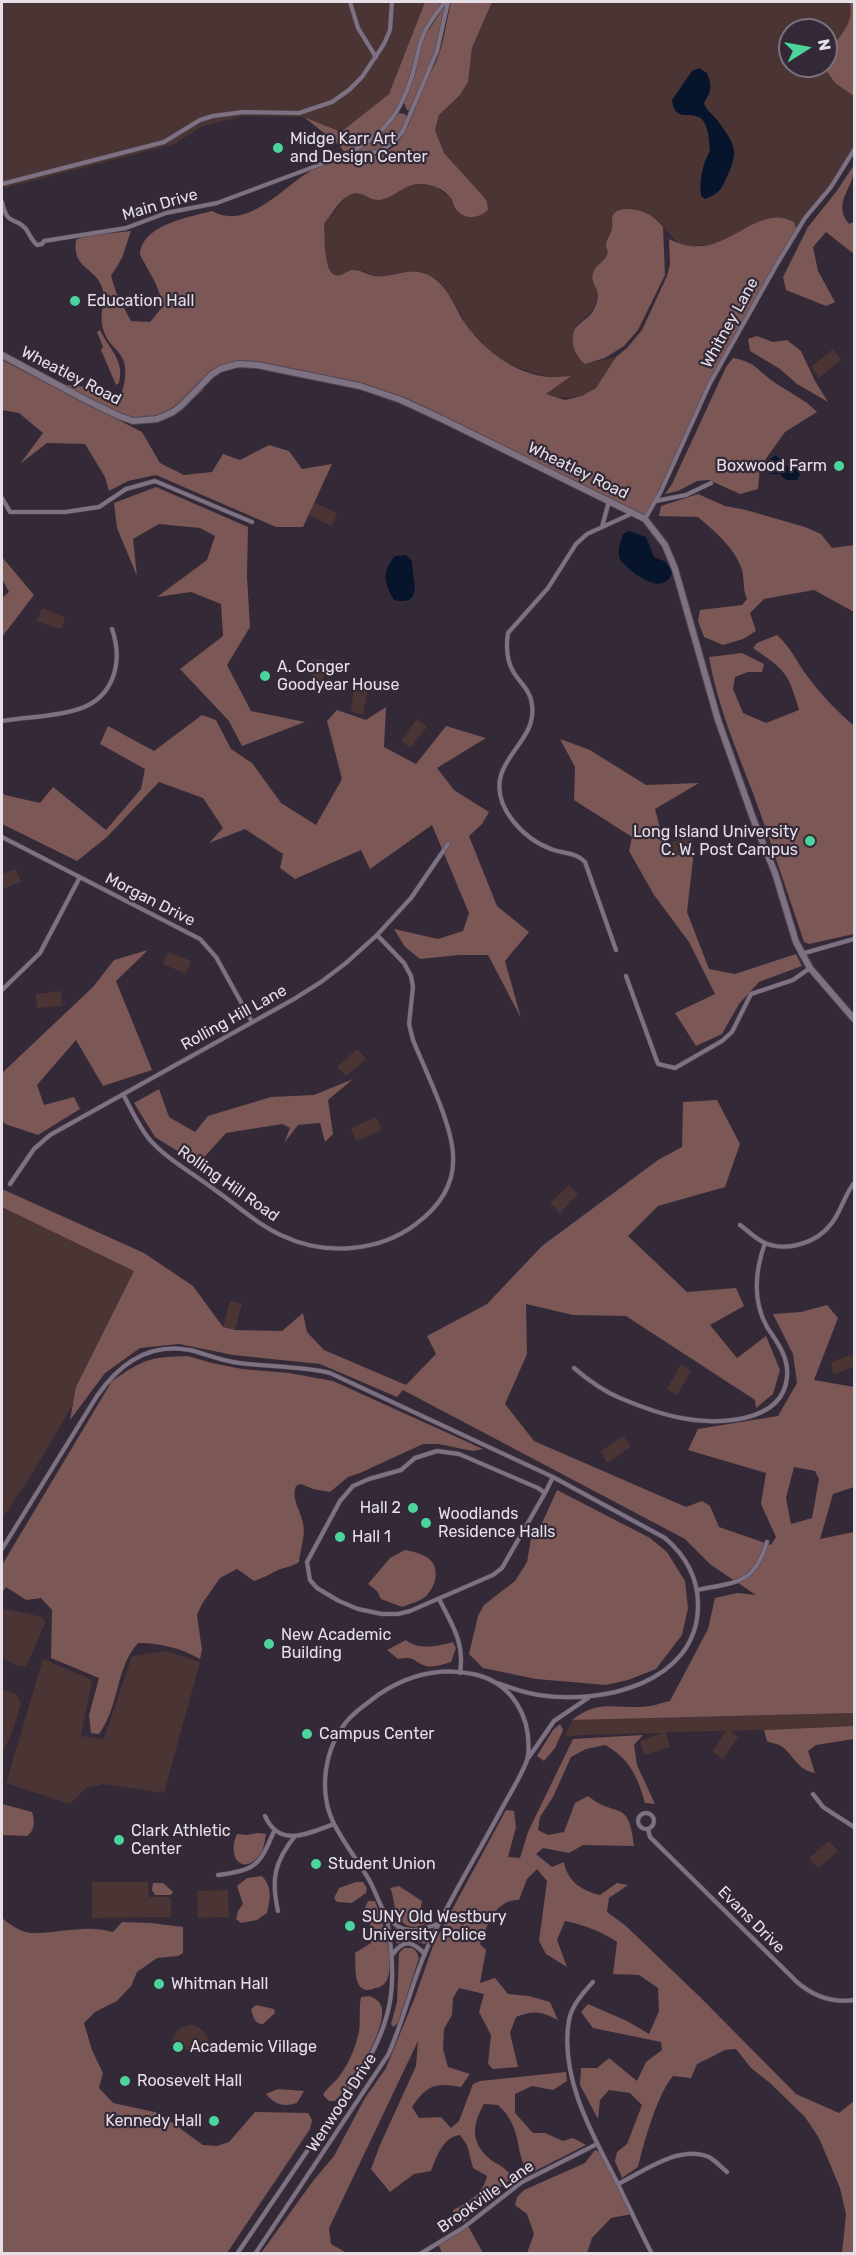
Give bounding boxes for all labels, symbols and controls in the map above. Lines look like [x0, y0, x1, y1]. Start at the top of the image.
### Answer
north arrow [778, 18, 838, 78]
text: N [814, 37, 835, 52]
place label: Midge Karr Art and Design Center [290, 129, 428, 167]
marker: Midge Karr Art and Design Center [271, 141, 285, 155]
street label: Main Drive [120, 185, 200, 225]
street label: Whitney Lane [697, 274, 763, 372]
place label: Education Hall [87, 291, 194, 311]
marker: Education Hall [68, 294, 82, 308]
street label: Wheatley Road [18, 343, 124, 409]
street label: Wheatley Road [524, 438, 632, 504]
place label: Boxwood Farm [716, 456, 827, 476]
marker: Boxwood Farm [832, 459, 846, 473]
place label: A. Conger Goodyear House [277, 657, 399, 695]
marker: A. Conger Goodyear House [258, 669, 272, 683]
place label: Long Island University C. W. Post Campus [633, 822, 798, 860]
marker: Long Island University C. W. Post Campus [803, 834, 817, 848]
street label: Morgan Drive [102, 869, 198, 931]
street label: Rolling Hill Lane [178, 981, 290, 1055]
street label: Rolling Hill Road [174, 1142, 282, 1226]
place label: Hall 2 [360, 1498, 401, 1518]
marker: Hall 2 [406, 1501, 420, 1515]
place label: Woodlands Residence Halls [438, 1504, 555, 1542]
marker: Woodlands Residence Halls [419, 1516, 433, 1530]
place label: Hall 1 [352, 1527, 391, 1547]
marker: Hall 1 [333, 1530, 347, 1544]
place label: New Academic Building [281, 1625, 391, 1663]
marker: New Academic Building [262, 1637, 276, 1651]
place label: Campus Center [319, 1724, 434, 1744]
marker: Campus Center [300, 1727, 314, 1741]
place label: Clark Athletic Center [131, 1821, 231, 1859]
marker: Clark Athletic Center [112, 1833, 126, 1847]
place label: Student Union [328, 1854, 436, 1874]
marker: Student Union [309, 1857, 323, 1871]
street label: Evans Drive [713, 1882, 789, 1958]
place label: SUNY Old Westbury University Police [362, 1907, 507, 1945]
marker: SUNY Old Westbury University Police [343, 1919, 357, 1933]
place label: Whitman Hall [171, 1974, 268, 1994]
marker: Whitman Hall [152, 1977, 166, 1991]
place label: Academic Village [190, 2037, 317, 2057]
marker: Academic Village [171, 2040, 185, 2054]
street label: Wenwood Drive [303, 2050, 381, 2156]
place label: Roosevelt Hall [137, 2071, 242, 2091]
marker: Roosevelt Hall [118, 2074, 132, 2088]
place label: Kennedy Hall [105, 2111, 202, 2131]
marker: Kennedy Hall [207, 2114, 221, 2128]
street label: Brookville Lane [434, 2157, 538, 2237]

